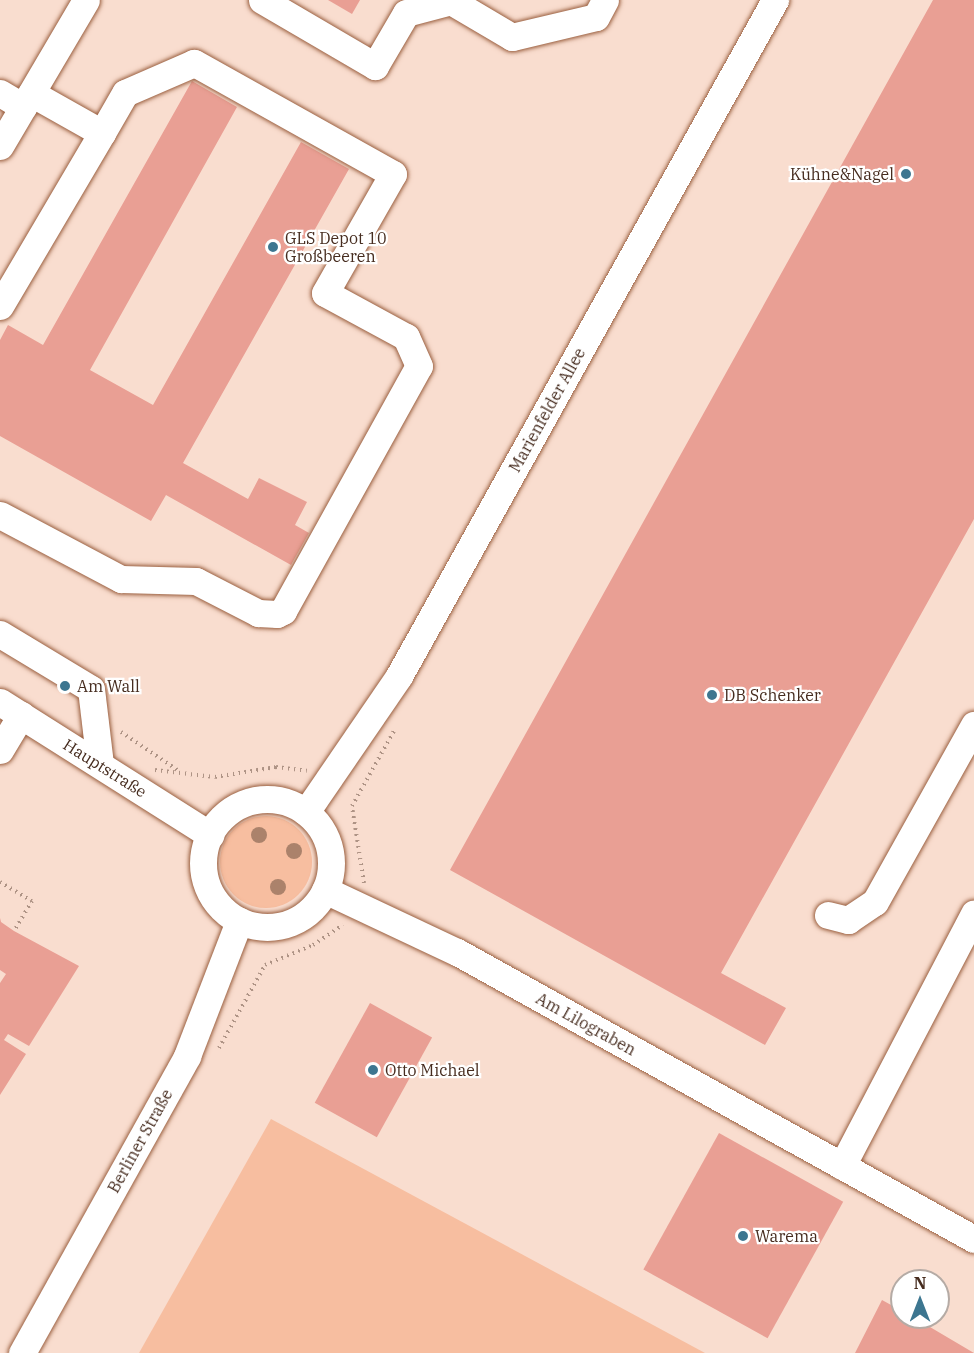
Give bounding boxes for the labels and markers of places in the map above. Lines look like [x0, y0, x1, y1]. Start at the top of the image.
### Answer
place label: Kühne&Nagel [790, 164, 894, 184]
marker: Kühne&Nagel [899, 167, 913, 181]
place label: GLS Depot 10 Großbeeren [285, 228, 387, 266]
marker: GLS Depot 10 Großbeeren [266, 240, 280, 254]
place label: Am Wall [77, 676, 140, 696]
marker: Am Wall [58, 679, 72, 693]
place label: DB Schenker [724, 685, 821, 705]
marker: DB Schenker [705, 688, 719, 702]
place label: Otto Michael [385, 1060, 480, 1080]
marker: Otto Michael [366, 1063, 380, 1077]
place label: Warema [755, 1226, 818, 1246]
marker: Warema [736, 1229, 750, 1243]

